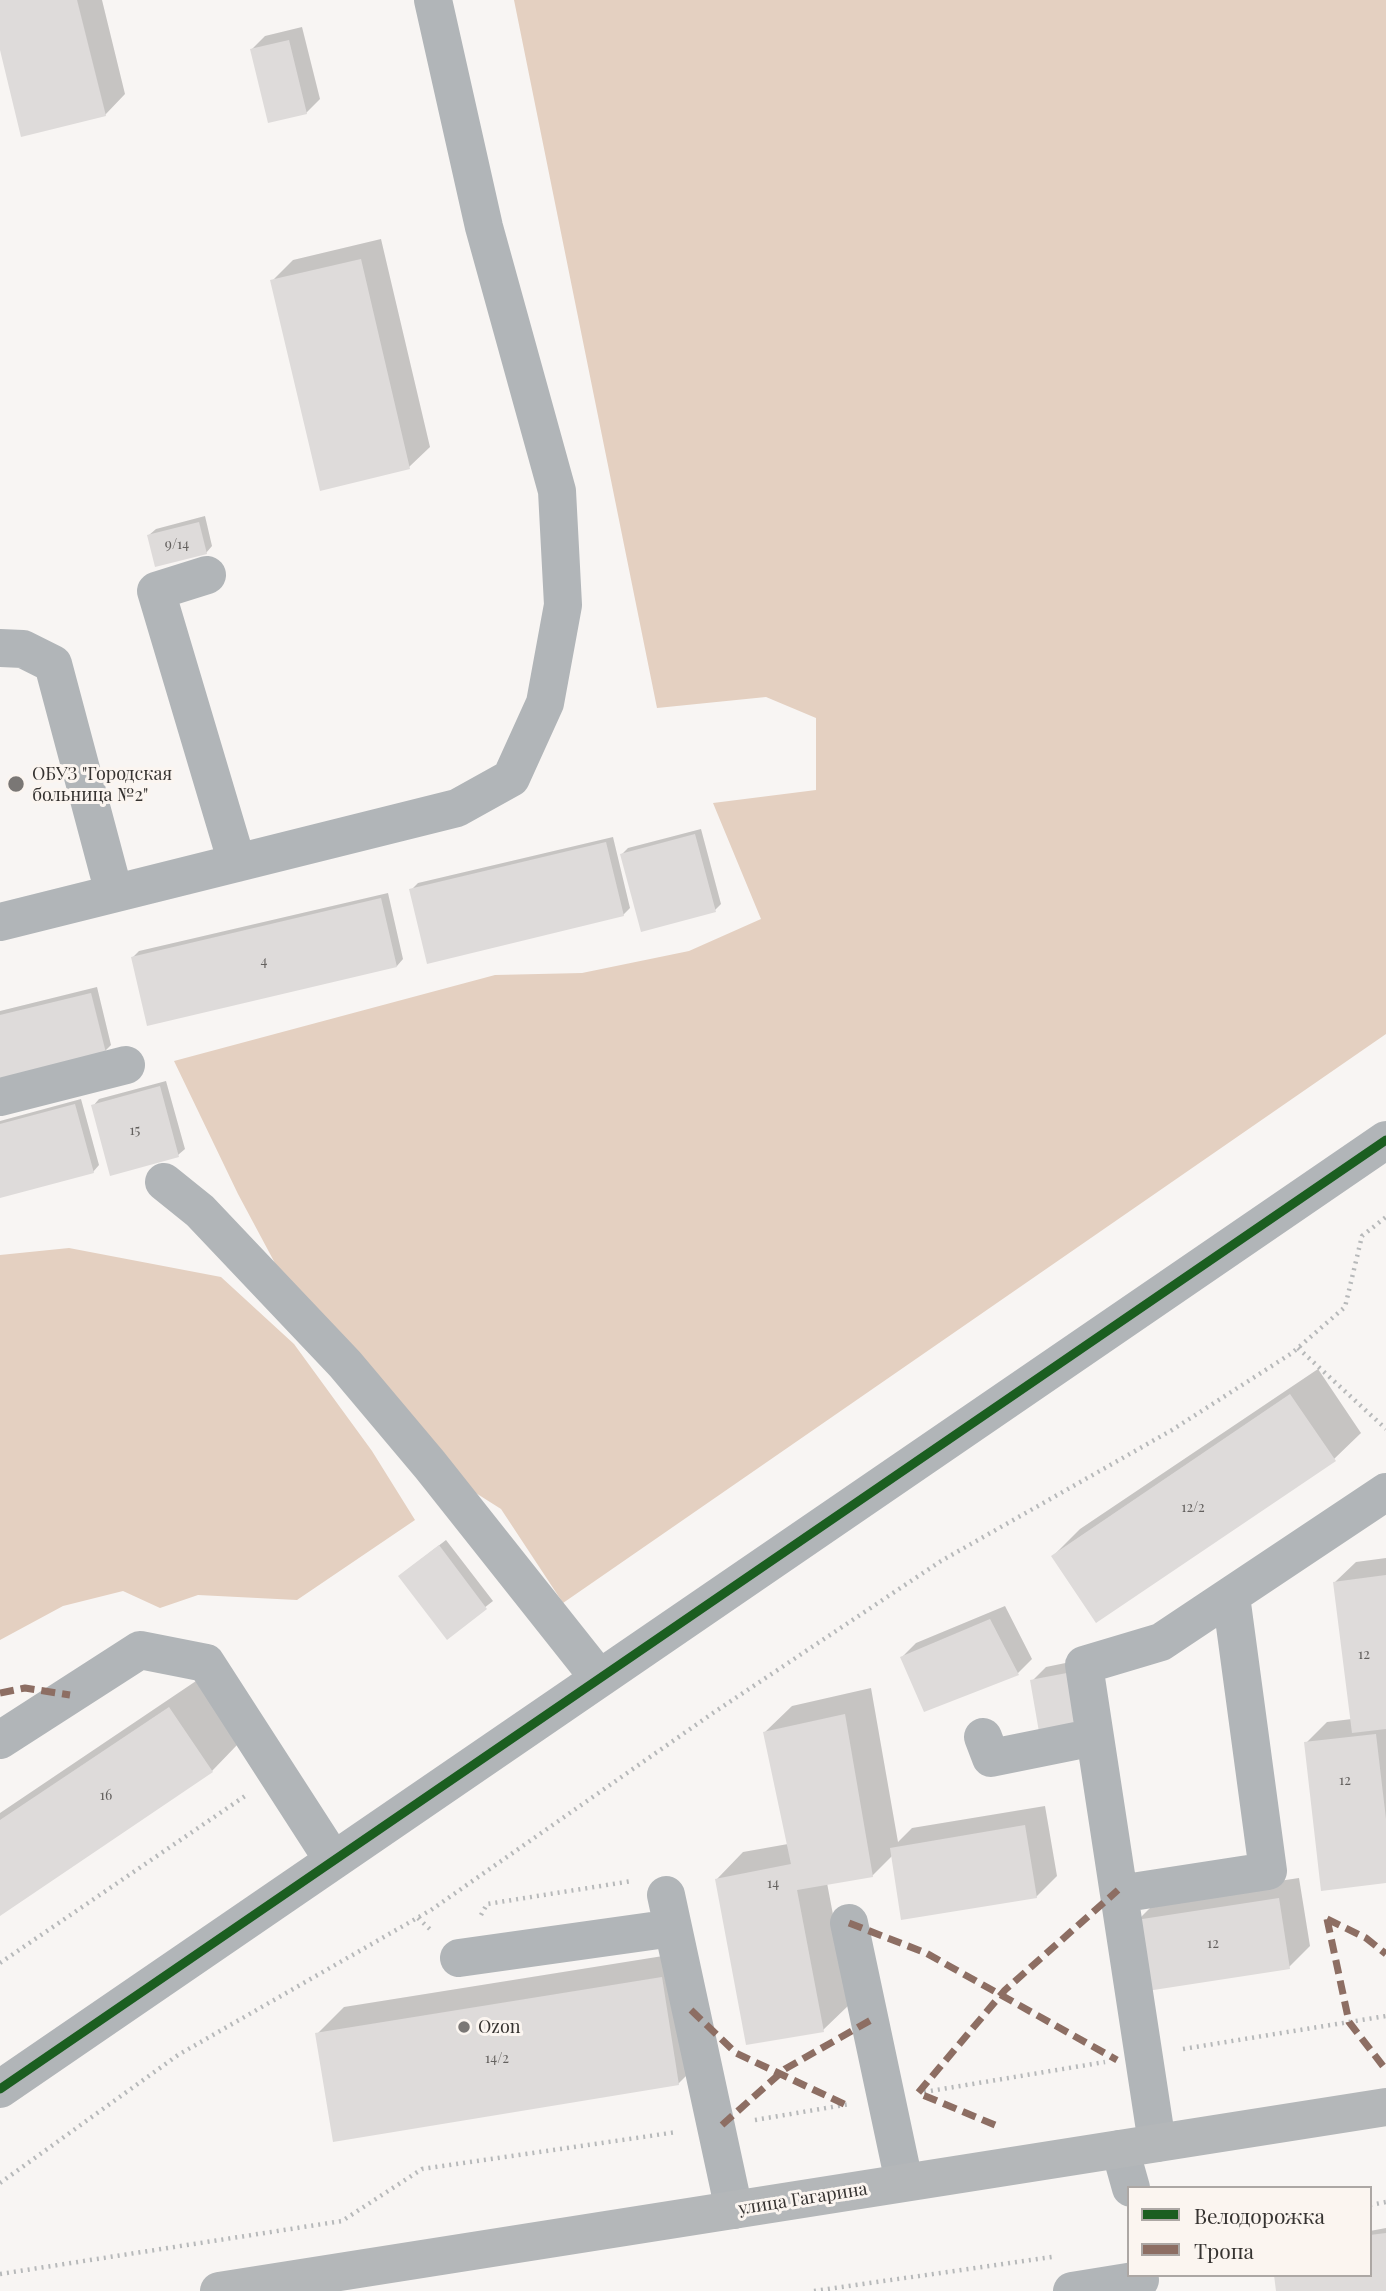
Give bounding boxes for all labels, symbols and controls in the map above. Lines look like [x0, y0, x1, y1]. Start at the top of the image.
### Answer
house number: 9/14 [165, 537, 189, 553]
place label: ОБУЗ "Городская больница №2" [32, 763, 172, 806]
marker: ОБУЗ "Городская больница №2" [6, 774, 26, 794]
house number: 4 [261, 954, 267, 970]
house number: 15 [130, 1123, 140, 1139]
house number: 12/2 [1181, 1500, 1205, 1516]
house number: 12 [1358, 1647, 1370, 1663]
house number: 12 [1339, 1773, 1351, 1789]
house number: 16 [100, 1788, 112, 1804]
house number: 14 [767, 1876, 779, 1892]
house number: 12 [1207, 1936, 1219, 1952]
place label: Ozon [478, 2016, 521, 2038]
marker: Ozon [456, 2019, 472, 2035]
house number: 14/2 [485, 2051, 509, 2067]
street label: улица Гагарина [737, 2178, 869, 2220]
legend [1127, 2186, 1372, 2277]
text: Велодорожка [1194, 2201, 1325, 2229]
text: Тропа [1194, 2236, 1254, 2264]

